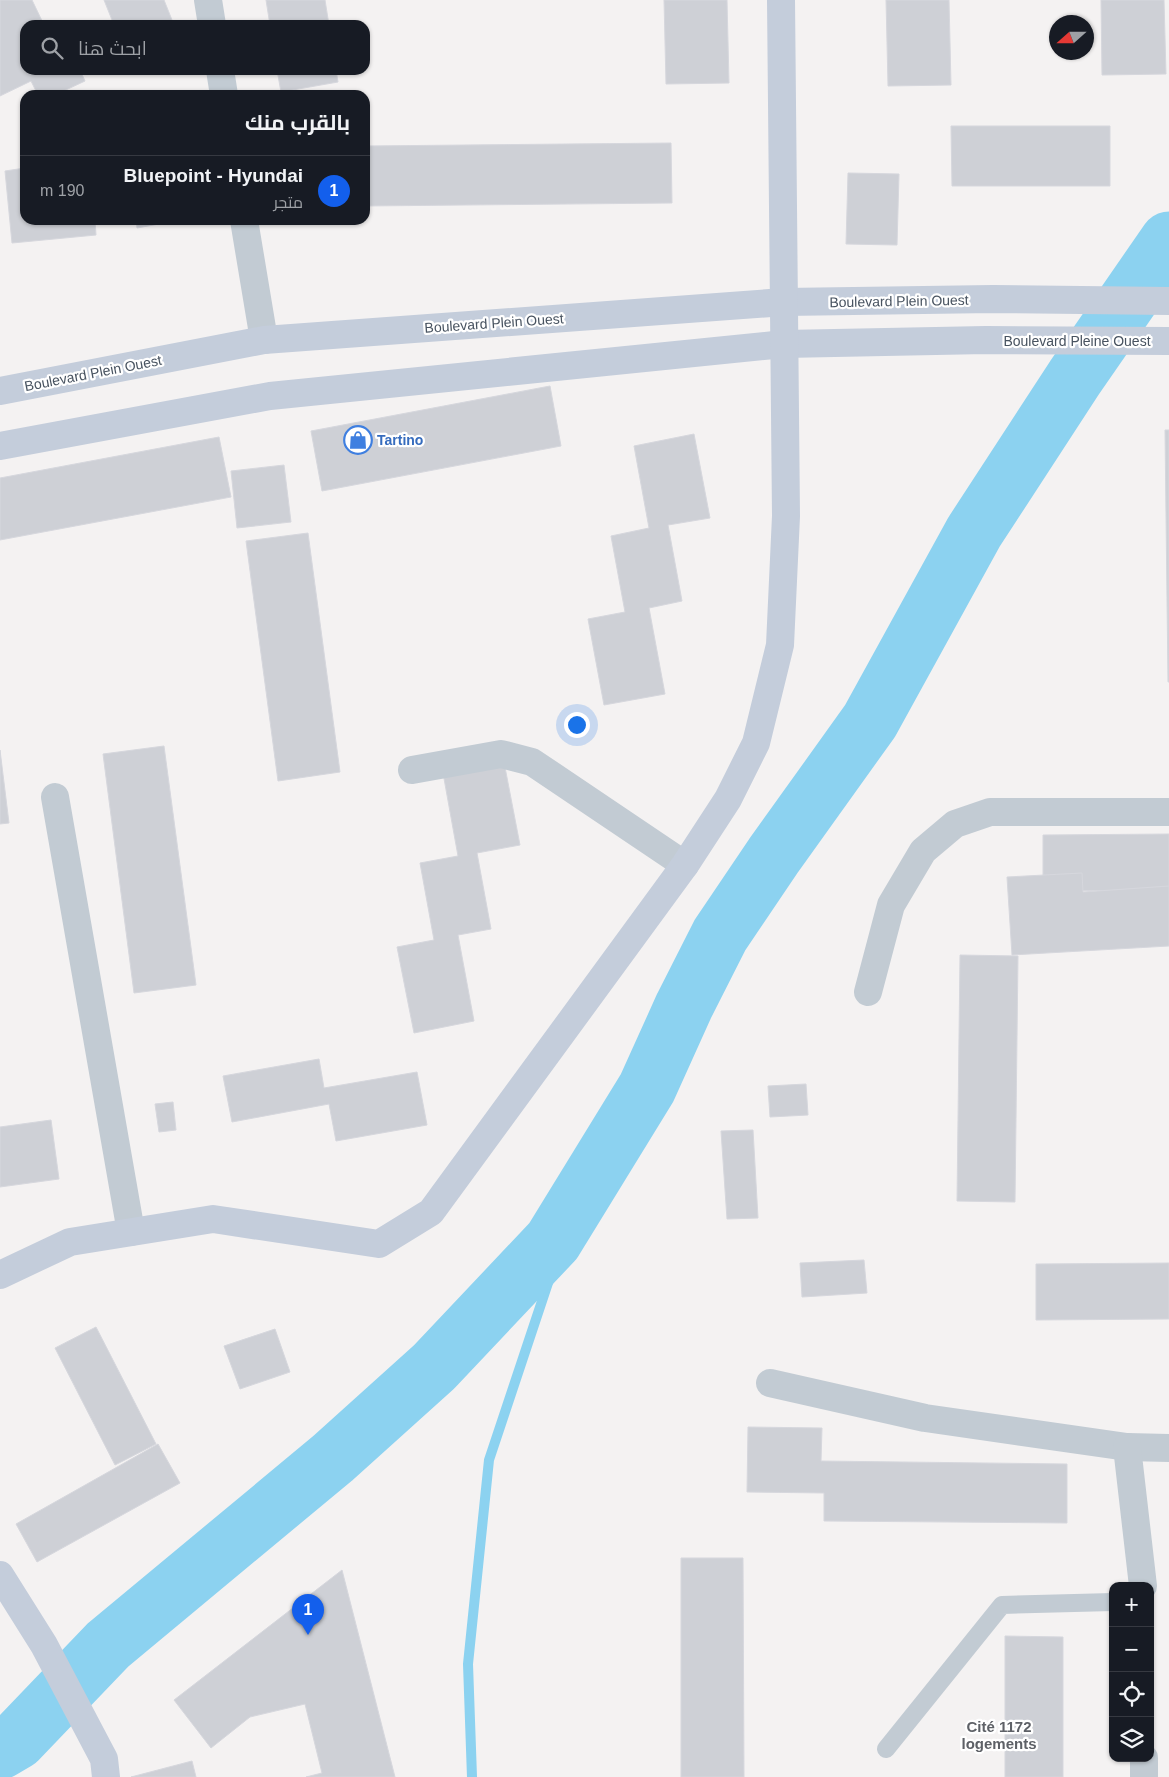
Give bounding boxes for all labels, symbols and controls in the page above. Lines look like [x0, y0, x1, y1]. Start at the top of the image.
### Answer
north arrow [1049, 15, 1094, 60]
search box [20, 20, 370, 75]
icon: search [38, 34, 66, 62]
text: ابحث هنا [78, 38, 147, 59]
text: بالقرب منك [245, 111, 350, 134]
text: Bluepoint - Hyundai [124, 165, 303, 186]
text: 190 m [40, 182, 84, 199]
text: 1 [330, 182, 338, 199]
text: متجر [274, 194, 303, 211]
street label: Boulevard Plein Ouest [829, 292, 969, 310]
street label: Boulevard Plein Ouest [424, 310, 564, 336]
street label: Boulevard Pleine Ouest [1003, 333, 1151, 349]
street label: Boulevard Plein Ouest [23, 352, 163, 394]
shop icon: Tartino [343, 425, 373, 455]
place label: Tartino [377, 432, 423, 448]
your location [564, 712, 590, 738]
map controls [1109, 1582, 1154, 1762]
button: + [1109, 1582, 1154, 1627]
pin: 1 [292, 1594, 324, 1635]
button: − [1109, 1627, 1154, 1672]
button: locate [1109, 1672, 1154, 1717]
button: layers [1109, 1717, 1154, 1762]
district label: Cité 1172 logements [961, 1718, 1037, 1752]

